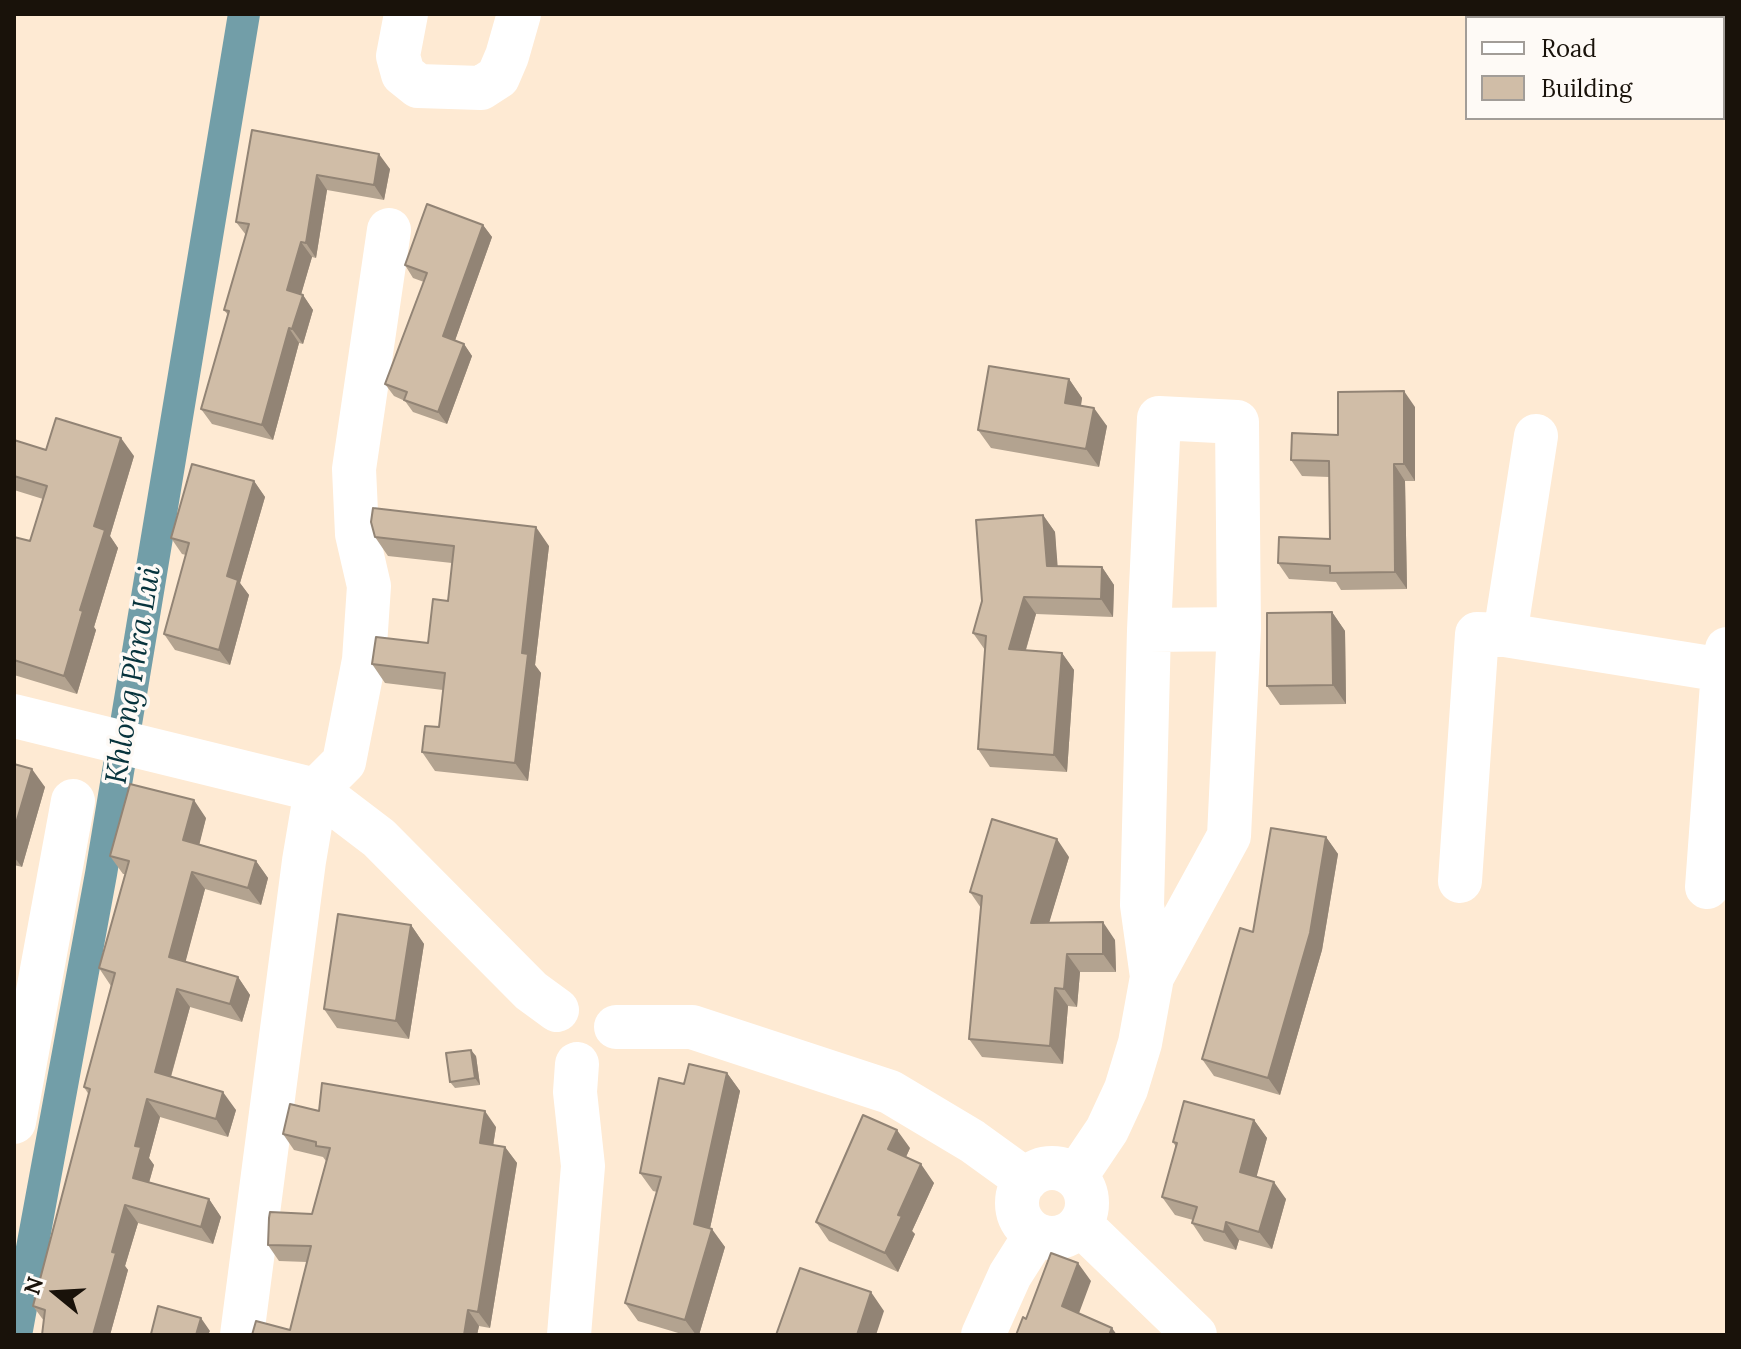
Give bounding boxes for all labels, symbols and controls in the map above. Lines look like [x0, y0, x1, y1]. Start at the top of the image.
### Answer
legend [1465, 16, 1725, 120]
text: Road [1541, 33, 1597, 64]
text: Building [1541, 73, 1632, 104]
water label: Khlong Phra Lui [99, 563, 169, 787]
north arrow [16, 1253, 96, 1333]
text: N [17, 1273, 49, 1298]

